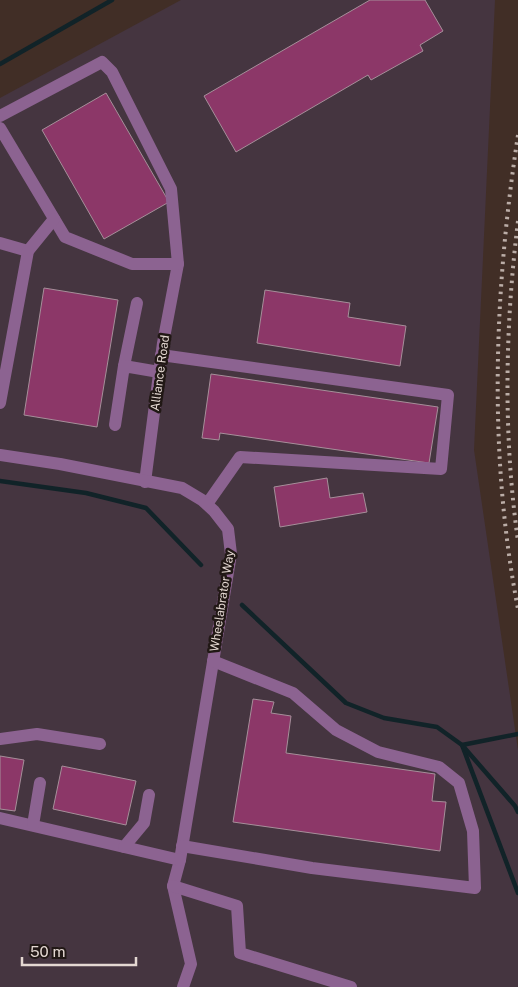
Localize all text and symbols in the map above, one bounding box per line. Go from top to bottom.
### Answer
street label: Alliance Road [148,334,172,412]
street label: Wheelabrator Way [207,549,237,653]
scale bar [22,934,136,966]
text: 50 m [30,943,65,960]

